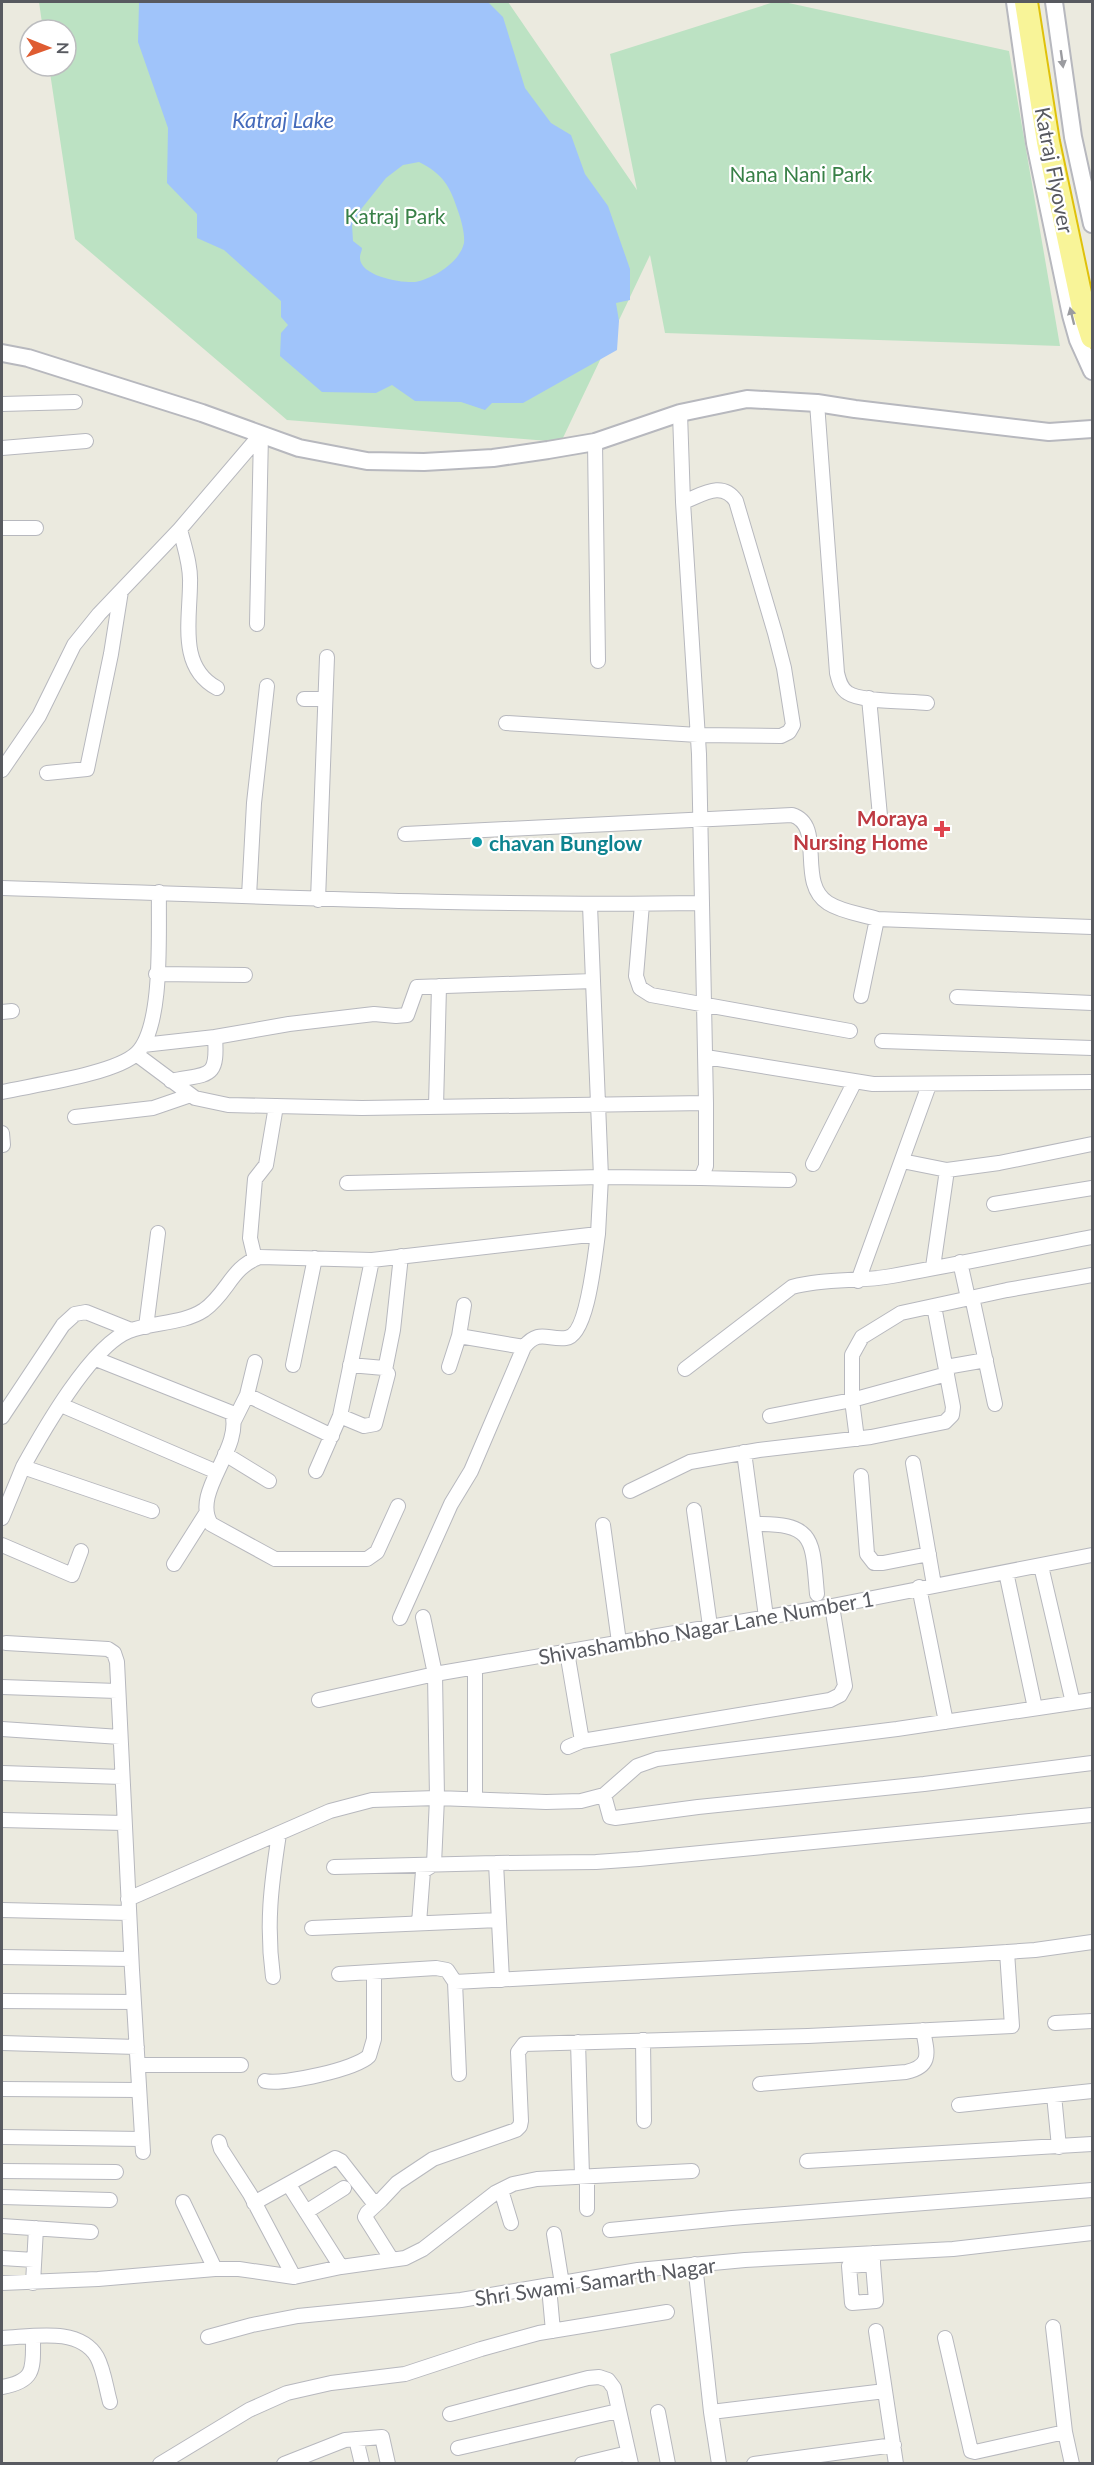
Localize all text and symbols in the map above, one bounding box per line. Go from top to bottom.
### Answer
north arrow [18,18,78,78]
text: N [54,42,73,55]
one-way arrow [1058,50,1067,69]
street label: Katraj Flyover [1031,105,1080,236]
water label: Katraj Lake [232,106,334,133]
park label: Nana Nani Park [730,161,873,186]
park label: Katraj Park [344,203,446,228]
one-way arrow [1066,307,1076,325]
place label: Moraya Nursing Home [793,805,928,854]
marker: Moraya Nursing Home [933,820,951,838]
place label: chavan Bunglow [489,830,642,855]
marker: chavan Bunglow [470,835,484,849]
street label: Shivashambho Nagar Lane Number 1 [536,1585,876,1669]
street label: Shri Swami Samarth Nagar [473,2252,718,2310]

